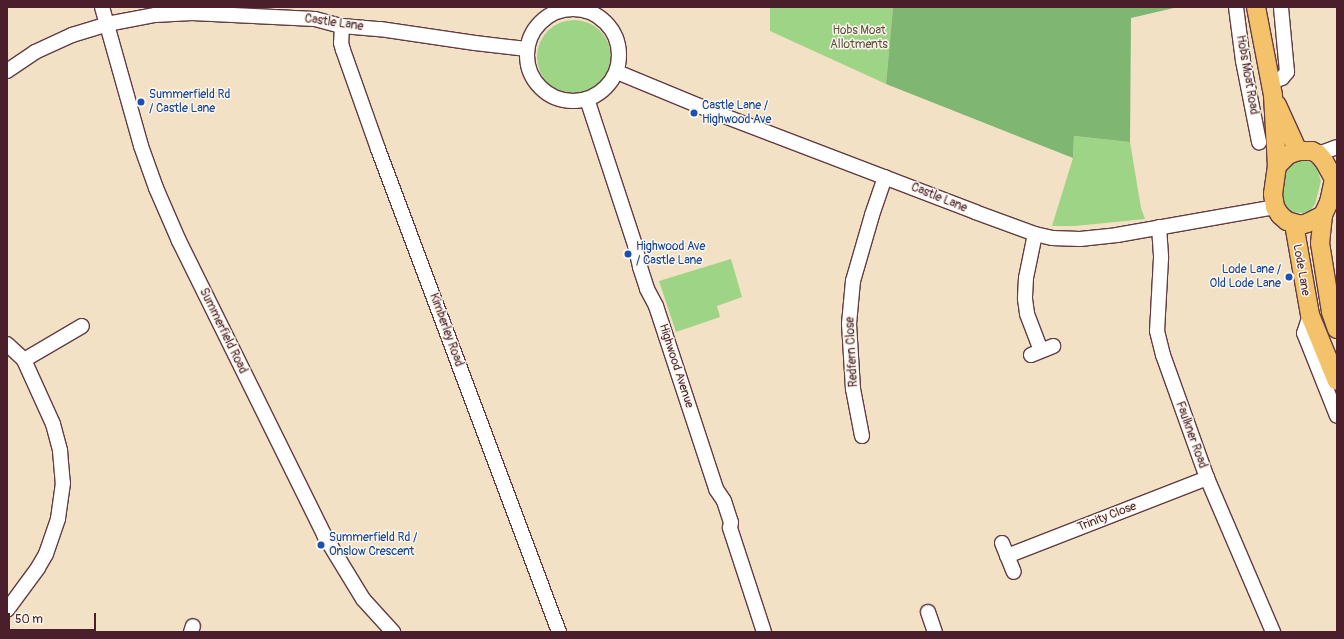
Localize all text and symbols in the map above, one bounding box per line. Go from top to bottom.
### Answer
street label: Castle Lane [304,12,364,34]
park label: Hobs Moat Allotments [830,24,888,52]
street label: Hobs Moat Road [1233,34,1261,116]
place label: Summerfield Rd / Castle Lane [149,88,230,116]
marker: Summerfield Rd / Castle Lane [136,97,146,107]
place label: Castle Lane / Highwood Ave [702,99,771,127]
marker: Castle Lane / Highwood Ave [689,108,699,118]
street label: Castle Lane [909,180,969,216]
place label: Highwood Ave / Castle Lane [636,240,705,268]
street label: Lode Lane [1289,243,1313,297]
marker: Highwood Ave / Castle Lane [623,249,633,259]
place label: Lode Lane / Old Lode Lane [1210,263,1281,291]
marker: Lode Lane / Old Lode Lane [1284,272,1294,282]
street label: Summerfield Road [196,286,250,376]
street label: Kimberley Road [426,291,466,369]
street label: Redfern Close [843,316,861,388]
street label: Highwood Avenue [656,322,696,410]
street label: Faulkner Road [1172,400,1210,470]
street label: Trinity Close [1075,499,1139,535]
place label: Summerfield Rd / Onslow Crescent [329,531,417,559]
marker: Summerfield Rd / Onslow Crescent [316,540,326,550]
scale bar [10,605,98,631]
text: 50 m [15,612,43,627]

